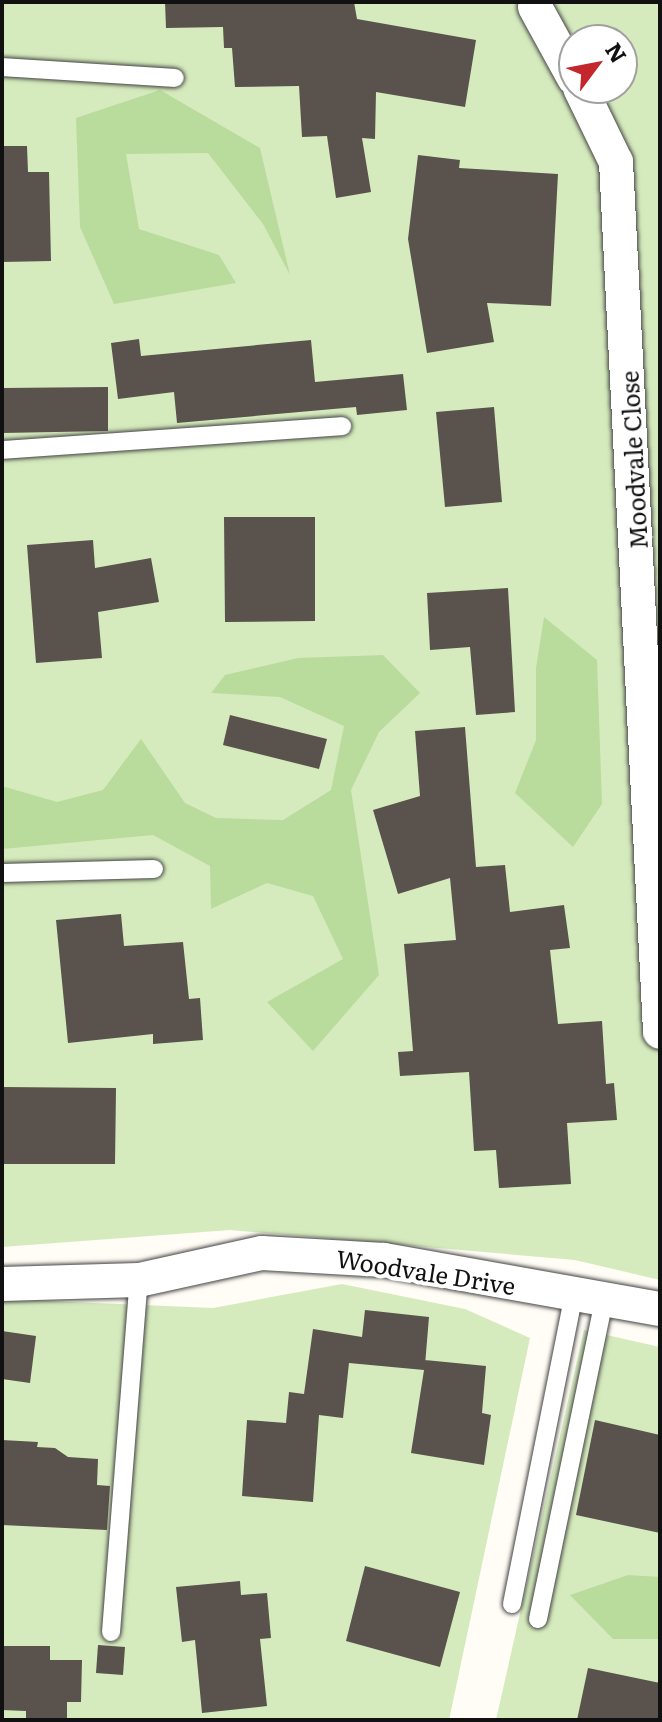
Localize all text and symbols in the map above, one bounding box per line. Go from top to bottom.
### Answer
north arrow [558,24,638,104]
text: N [598,36,636,69]
street label: Moodvale Close [614,370,652,550]
street label: Woodvale Drive [334,1243,518,1299]

